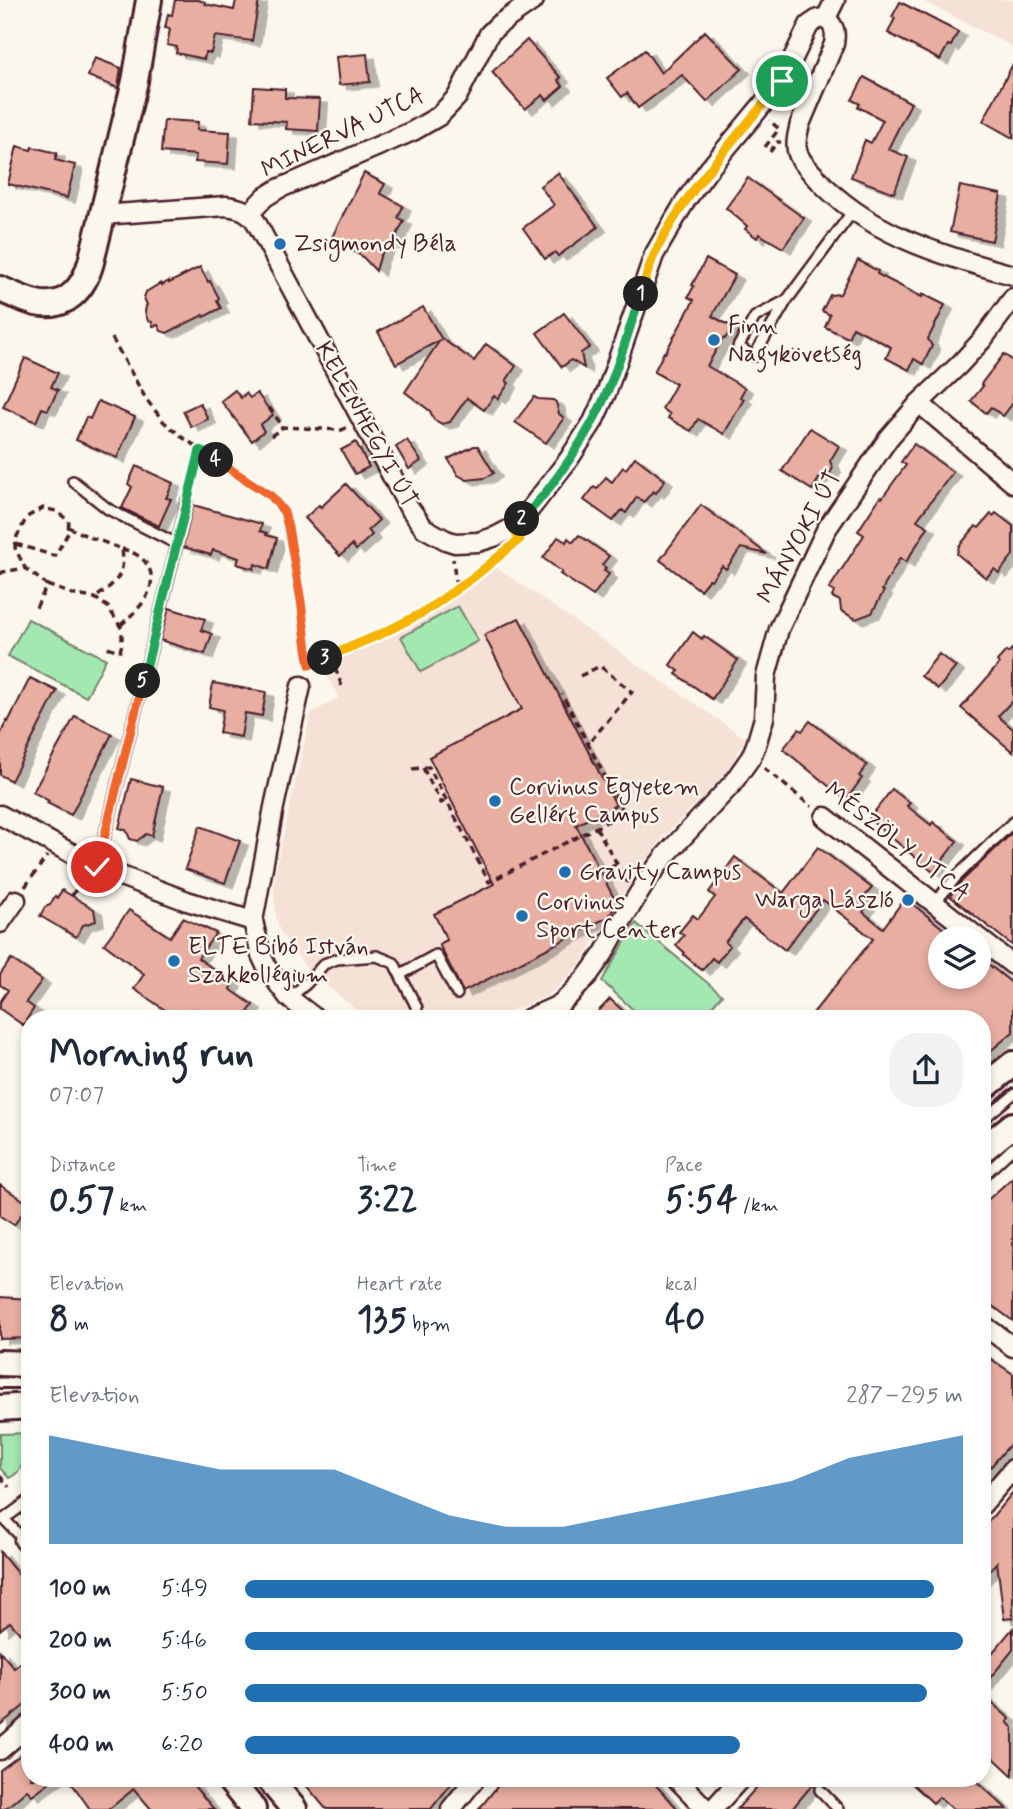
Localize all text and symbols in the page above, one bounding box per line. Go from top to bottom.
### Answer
pin [752,51,812,111]
icon: arrive [763,62,801,100]
street label: MINERVA UTCA [256,80,430,186]
place label: Zsigmondy Béla [294,229,457,262]
marker: Zsigmondy Béla [272,236,288,252]
pin: 1 [624,276,658,312]
text: 1 [636,281,645,306]
place label: Finn Nagykövetség [728,311,862,373]
marker: Finn Nagykövetség [706,332,722,348]
street label: KELENHEGYI ÚT [308,336,424,514]
pin: 4 [198,442,234,477]
text: 4 [210,447,221,472]
street label: MÁNYOKI ÚT [750,464,849,609]
pin: 2 [504,502,540,536]
text: 2 [517,506,526,531]
pin: 3 [308,640,342,676]
text: 3 [320,645,329,670]
pin: 5 [125,664,160,698]
text: 5 [137,668,148,693]
place label: Corvinus Egyetem Gellért Campus [509,772,699,831]
street label: MÉSZÖLY UTCA [818,774,977,909]
marker: Corvinus Egyetem Gellért Campus [487,793,503,809]
pin [67,837,127,897]
icon: check [78,848,116,886]
place label: Gravity Campus [579,857,741,888]
marker: Gravity Campus [557,864,573,880]
place label: Warga László [755,885,894,918]
place label: Corvinus Sport Center [536,887,681,946]
marker: Warga László [900,892,916,908]
marker: Corvinus Sport Center [514,908,530,924]
map controls [928,926,991,989]
button: layers [928,926,991,989]
place label: ELTE Bibó István Szakkollégium [188,932,369,991]
marker: ELTE Bibó István Szakkollégium [166,953,182,969]
text: Morning run [49,1030,254,1079]
button: share [889,1033,963,1107]
text: 07:07 [49,1081,104,1111]
text: Distance [49,1153,116,1178]
text: Time [357,1153,397,1178]
text: Pace [665,1153,703,1178]
text: 0.57 [49,1178,114,1224]
text: 3:22 [357,1178,418,1224]
text: 5:54 [665,1178,738,1224]
text: km [114,1193,147,1218]
text: /km [738,1193,779,1218]
text: Elevation [49,1272,124,1297]
text: Heart rate [357,1272,442,1297]
text: kcal [665,1272,697,1297]
text: 8 [49,1297,69,1343]
text: 135 [357,1297,407,1343]
text: 40 [665,1297,705,1343]
text: m [69,1312,89,1337]
text: bpm [407,1312,450,1337]
text: Elevation [49,1381,140,1411]
text: 287–295 m [846,1381,963,1411]
text: 100 m [49,1574,111,1604]
text: 5:49 [161,1574,208,1604]
text: 200 m [49,1626,112,1656]
text: 5:46 [161,1626,207,1656]
text: 300 m [49,1678,111,1708]
text: 5:50 [161,1678,208,1708]
text: 400 m [49,1730,114,1760]
text: 6:20 [161,1730,203,1760]

